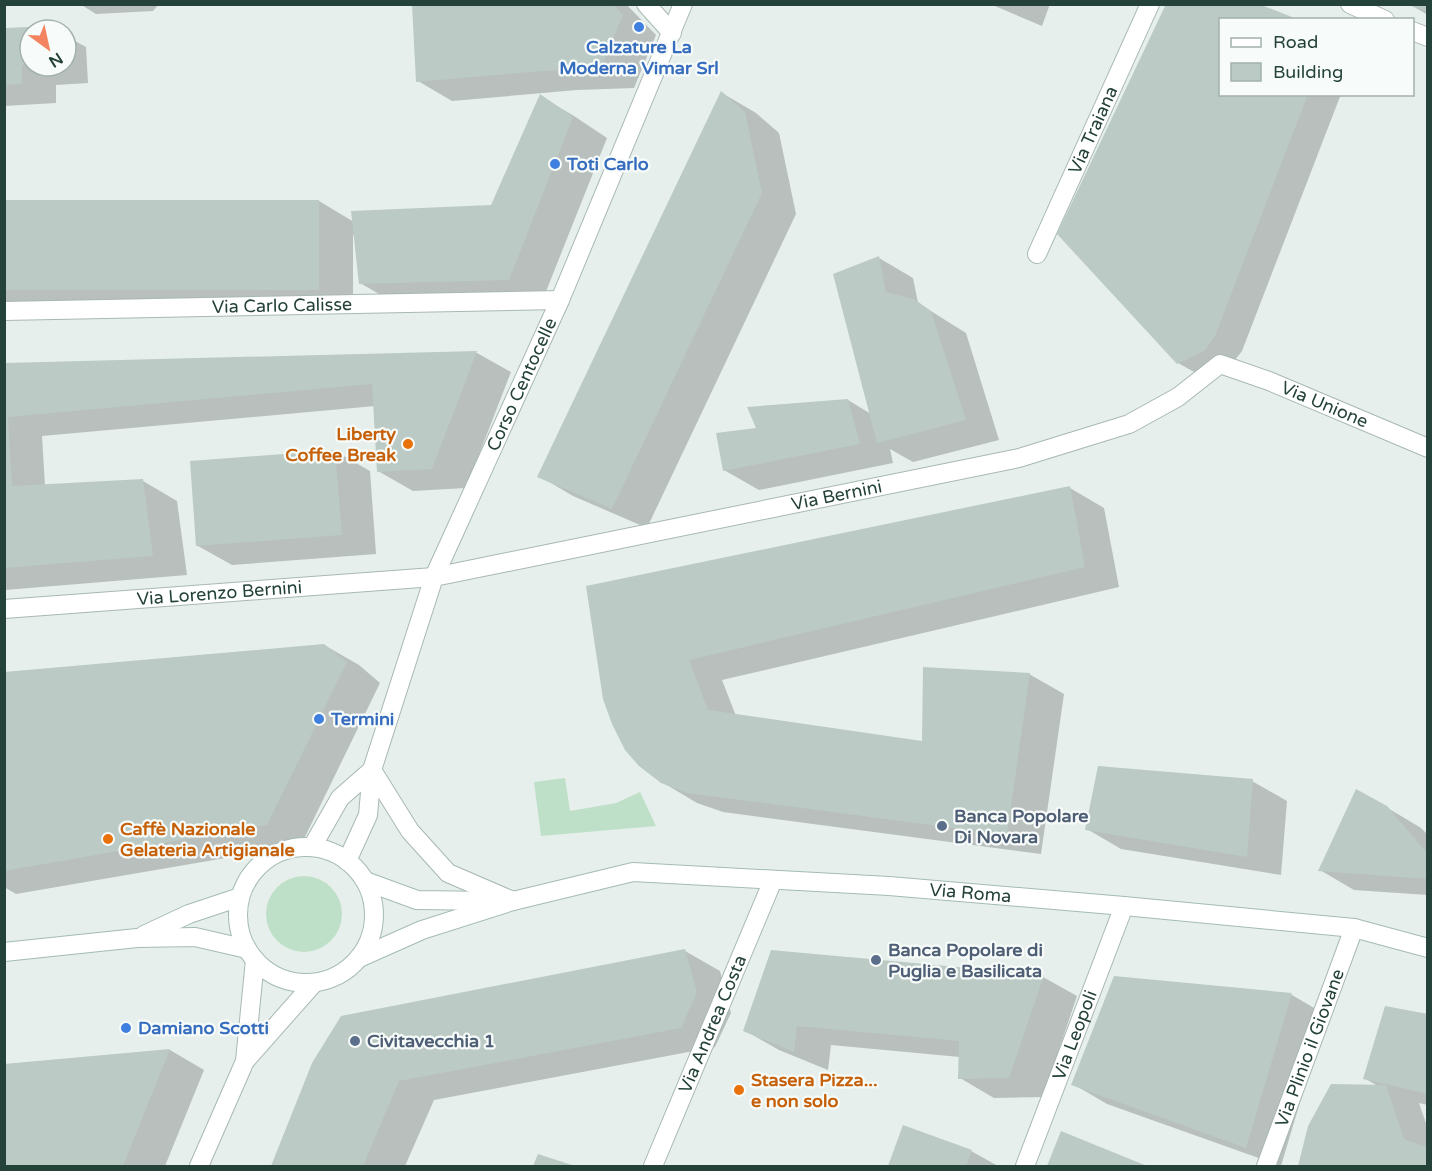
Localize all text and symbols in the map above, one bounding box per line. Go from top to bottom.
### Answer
north arrow [18,18,78,78]
legend [1219,18,1414,96]
marker: Calzature La Moderna Vimar Srl [632,20,646,34]
text: Road [1273,31,1318,53]
place label: Calzature La Moderna Vimar Srl [559,36,719,79]
text: N [45,48,66,72]
text: Building [1273,61,1343,83]
street label: Via Traiana [1064,83,1122,178]
place label: Toti Carlo [566,153,649,175]
marker: Toti Carlo [548,157,562,171]
street label: Via Carlo Calisse [212,293,352,318]
street label: Corso Centocelle [482,314,561,455]
street label: Via Unione [1278,376,1372,433]
place label: Liberty Coffee Break [285,423,396,466]
marker: Liberty Coffee Break [401,437,415,451]
street label: Via Bernini [789,475,884,515]
street label: Via Lorenzo Bernini [136,576,303,610]
place label: Termini [330,708,394,730]
marker: Termini [312,712,326,726]
place label: Banca Popolare Di Novara [954,805,1088,848]
place label: Caffè Nazionale Gelateria Artigianale [120,818,295,861]
marker: Banca Popolare Di Novara [935,819,949,833]
marker: Caffè Nazionale Gelateria Artigianale [101,832,115,846]
street label: Via Roma [929,878,1012,907]
place label: Banca Popolare di Puglia e Basilicata [888,939,1043,982]
street label: Via Andrea Costa [674,952,751,1096]
marker: Banca Popolare di Puglia e Basilicata [869,953,883,967]
street label: Via Plinio il Giovane [1270,966,1349,1130]
street label: Via Leopoli [1048,987,1102,1083]
place label: Damiano Scotti [138,1017,269,1039]
marker: Damiano Scotti [119,1021,133,1035]
place label: Civitavecchia 1 [367,1030,495,1052]
marker: Civitavecchia 1 [348,1034,362,1048]
place label: Stasera Pizza... e non solo [751,1069,878,1112]
marker: Stasera Pizza... e non solo [732,1083,746,1097]

